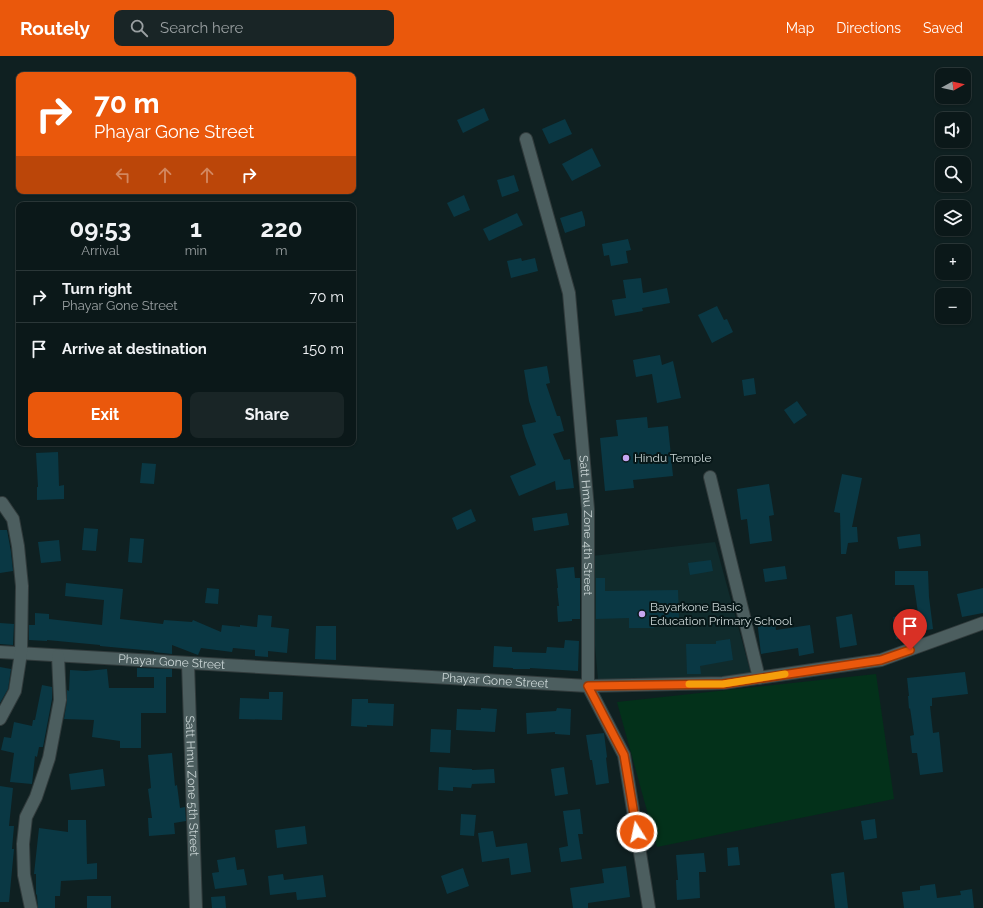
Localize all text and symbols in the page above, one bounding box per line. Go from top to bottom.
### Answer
search box [114,10,394,46]
text: Routely [20,17,90,39]
icon: search [128,17,150,39]
text: Search here [160,19,243,37]
text: Map [786,20,814,36]
text: Directions [836,20,901,36]
text: Saved [923,20,963,36]
north arrow [935,68,971,104]
map controls [935,68,971,324]
text: 70 m [94,87,160,120]
icon: right [28,88,80,140]
button: sound [935,112,971,148]
text: Phayar Gone Street [94,121,254,142]
button: search [935,156,971,192]
icon: left [112,164,134,186]
icon: ahead [154,164,176,186]
icon: ahead [196,164,218,186]
icon: right [238,164,260,186]
button: layers [935,200,971,236]
text: 09:53 [70,214,131,243]
text: 1 [190,214,202,243]
text: 220 [261,214,302,243]
text: Arrival [81,243,119,258]
text: min [185,243,207,258]
text: m [276,243,287,258]
button: + [935,244,971,280]
text: Turn right [62,280,132,298]
icon: right [28,286,50,308]
text: 70 m [309,288,344,306]
button: − [935,288,971,324]
text: Phayar Gone Street [62,298,178,313]
icon: arrive [28,338,50,360]
text: Arrive at destination [62,340,207,358]
text: 150 m [303,340,344,358]
button: Exit [28,392,182,438]
button: Share [190,392,344,438]
place label: Hindu Temple [634,451,712,465]
marker: Hindu Temple [621,453,631,463]
street label: Satt Hmu Zone 4th Street [576,455,595,596]
place label: Bayarkone Basic Education Primary School [650,600,793,628]
marker: Bayarkone Basic Education Primary School [637,609,647,619]
pin [893,609,927,650]
icon: arrive [899,615,921,637]
street label: Phayar Gone Street [118,652,225,672]
street label: Phayar Gone Street [441,671,549,691]
street label: Satt Hmu Zone 5th Street [183,715,201,856]
position arrow [616,811,658,853]

